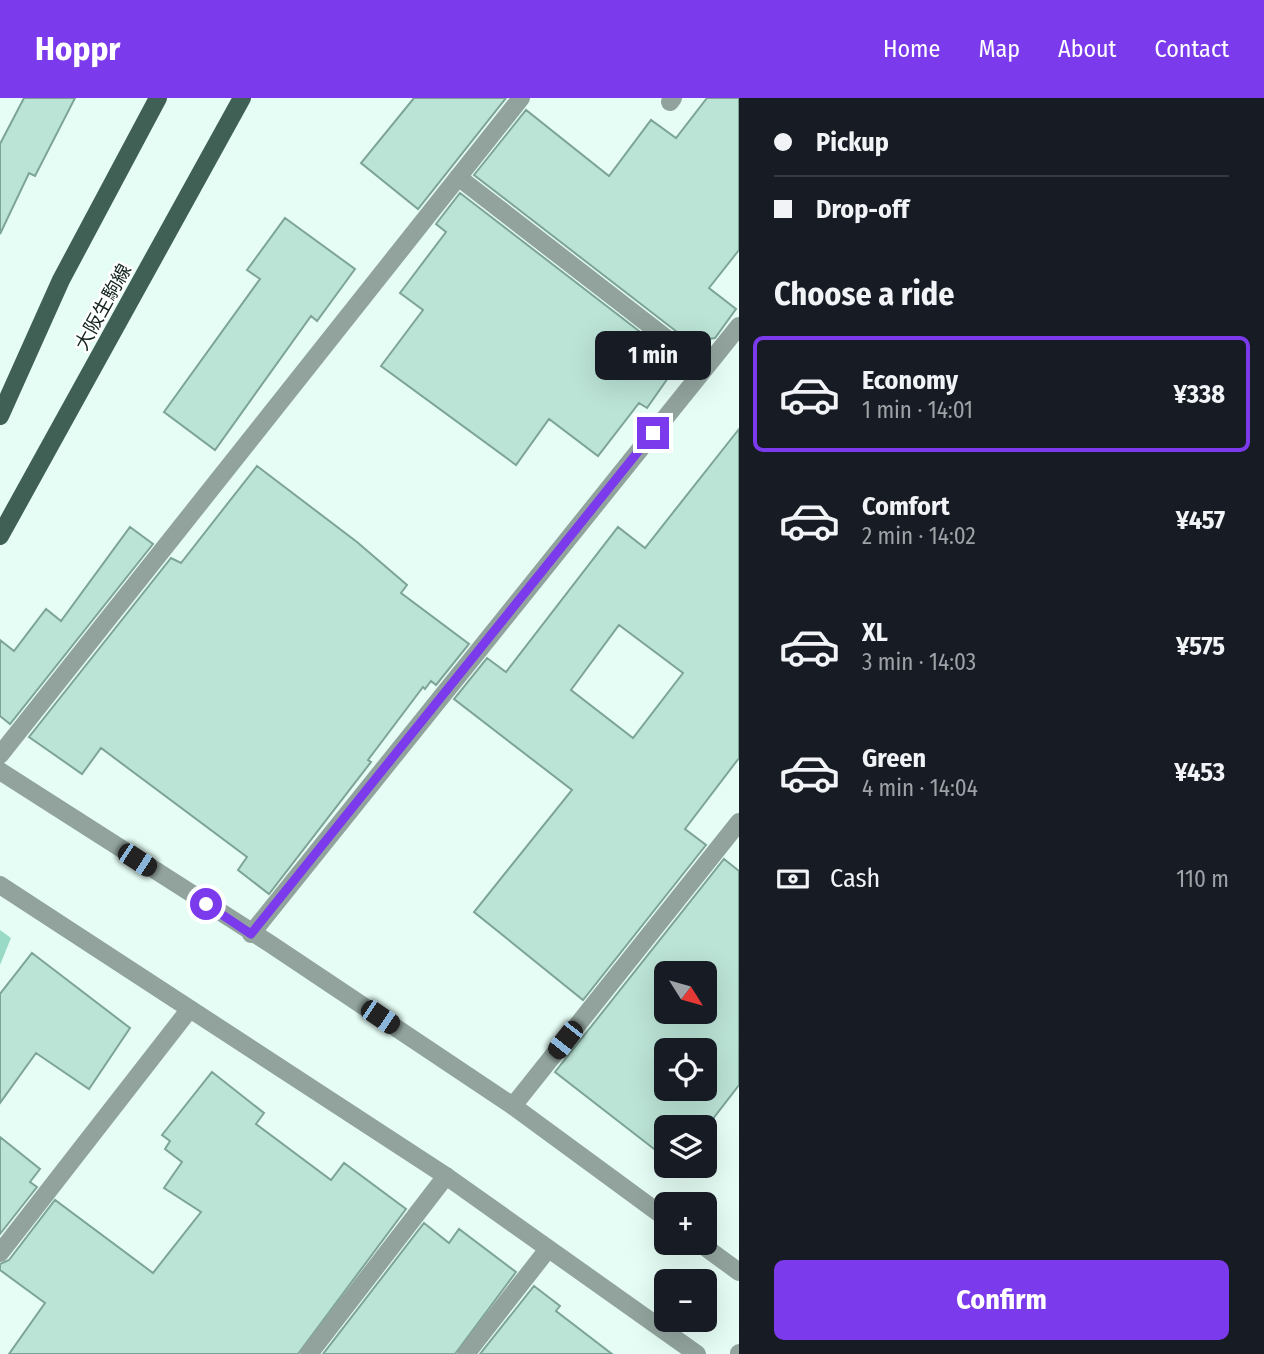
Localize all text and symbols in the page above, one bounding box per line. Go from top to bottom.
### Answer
text: Hoppr [35,29,120,69]
text: Home [883,35,940,63]
text: Map [978,35,1020,63]
text: About [1058,35,1116,63]
text: Contact [1154,35,1229,63]
text: Pickup [816,127,889,158]
text: Drop-off [816,194,909,225]
street label: 大阪生駒線 [70,260,136,354]
text: Choose a ride [774,275,955,313]
callout: 1 min [595,331,711,380]
text: 1 min [628,341,678,369]
icon: car [778,363,841,426]
text: Economy [862,365,958,396]
text: ¥338 [1173,379,1225,410]
text: 1 min · 14:01 [862,396,973,424]
route end [637,417,669,449]
icon: car [778,489,841,552]
text: Comfort [862,491,950,522]
text: ¥457 [1176,505,1225,536]
text: 2 min · 14:02 [862,522,976,550]
icon: car [778,615,841,678]
text: XL [862,617,888,648]
text: ¥575 [1176,631,1225,662]
text: 3 min · 14:03 [862,648,976,676]
icon: car [778,741,841,804]
text: Green [862,743,926,774]
text: ¥453 [1174,757,1225,788]
text: 4 min · 14:04 [862,774,978,802]
car [114,840,161,880]
icon: cash [774,860,812,898]
text: Cash [830,863,880,894]
text: 110 m [1176,865,1229,893]
route start [190,888,222,920]
north arrow [654,961,718,1024]
map controls [654,961,717,1332]
car [357,997,404,1037]
car [544,1017,587,1063]
button: locate [654,1038,717,1101]
button: layers [654,1115,717,1178]
button: + [654,1192,717,1255]
button: Confirm [774,1260,1229,1340]
button: − [654,1269,717,1332]

